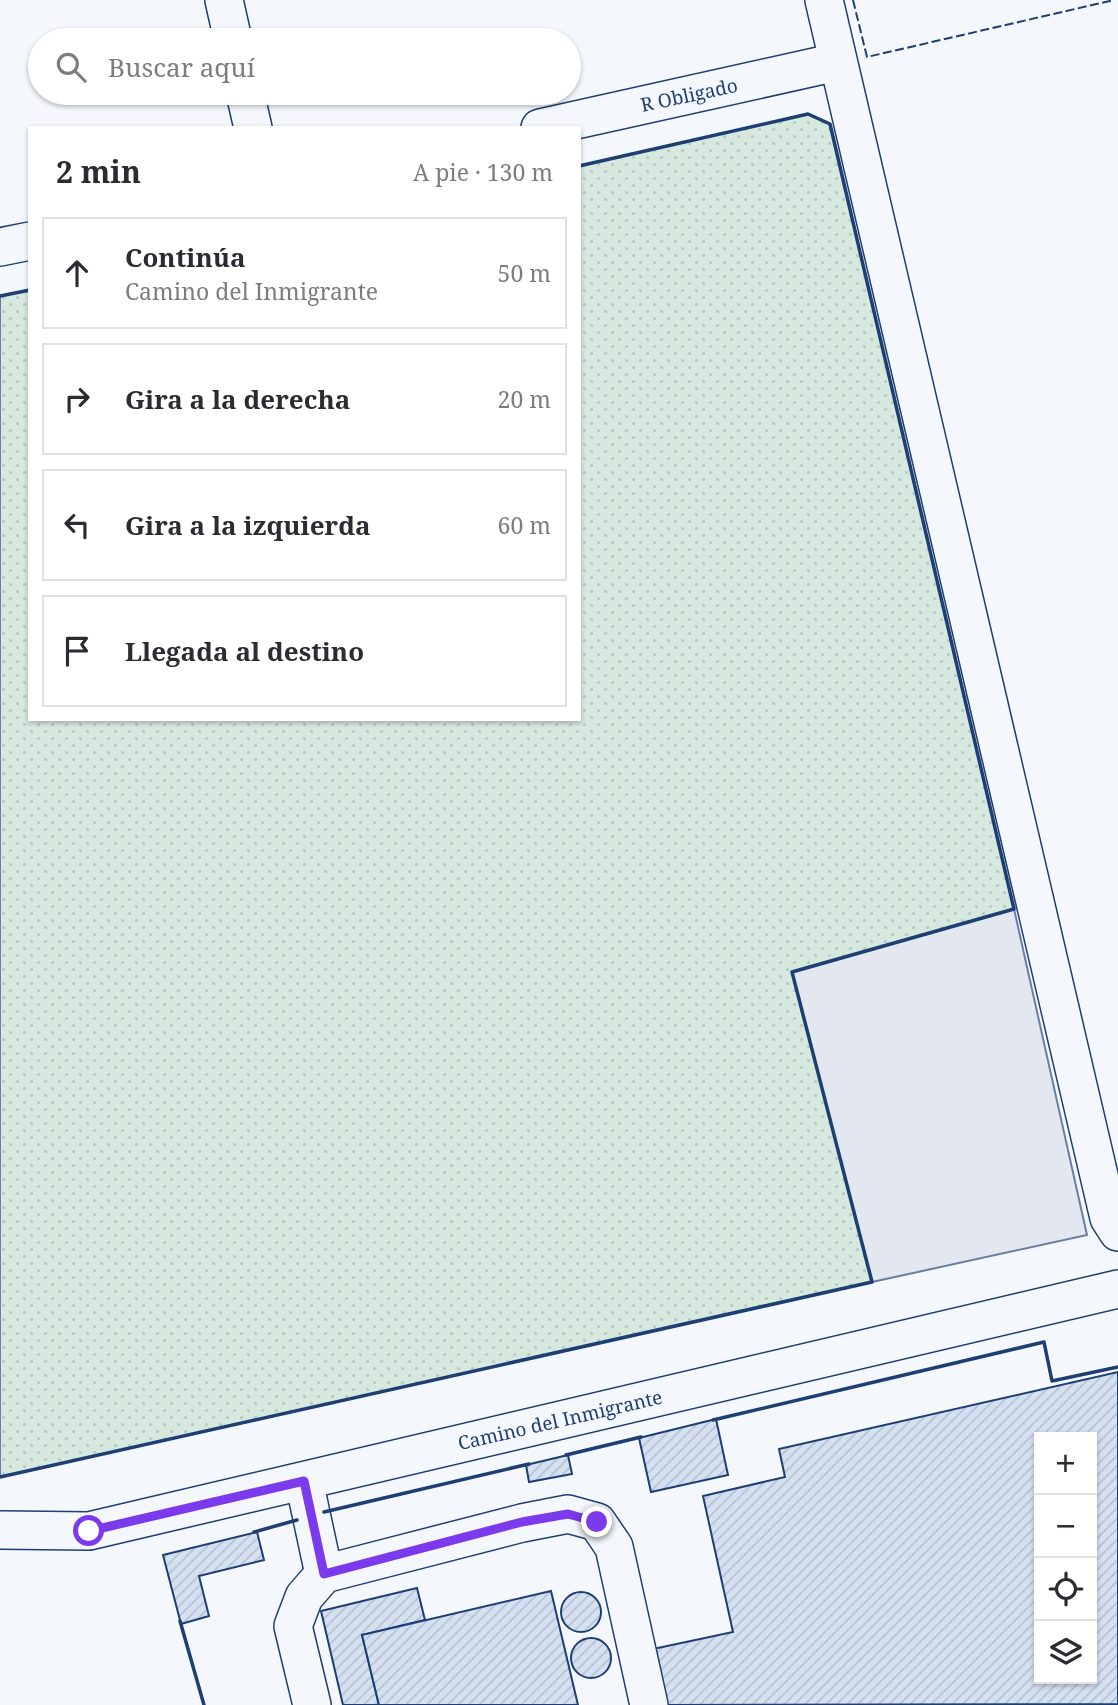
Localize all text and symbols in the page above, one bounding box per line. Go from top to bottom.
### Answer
search box [28,28,581,105]
icon: search [52,48,90,86]
text: Buscar aquí [108,49,255,85]
street label: R Obligado [638,72,740,118]
text: 2 min [56,151,141,192]
text: A pie · 130 m [413,156,553,188]
text: Continúa [125,239,246,275]
icon: ahead [58,254,96,292]
text: 50 m [498,257,551,289]
text: Camino del Inmigrante [125,275,378,307]
icon: right [58,380,96,418]
text: Gira a la derecha [125,381,350,417]
text: 20 m [498,383,551,415]
icon: left [58,506,96,544]
text: Gira a la izquierda [125,507,371,543]
text: 60 m [498,509,551,541]
icon: arrive [58,632,96,670]
text: Llegada al destino [125,633,364,669]
street label: Camino del Inmigrante [455,1384,665,1456]
map controls [1034,1432,1097,1684]
button: + [1034,1432,1097,1495]
button: − [1034,1495,1097,1558]
route end [581,1506,612,1537]
route start [73,1515,104,1546]
button: locate [1034,1558,1097,1621]
button: layers [1034,1621,1097,1684]

